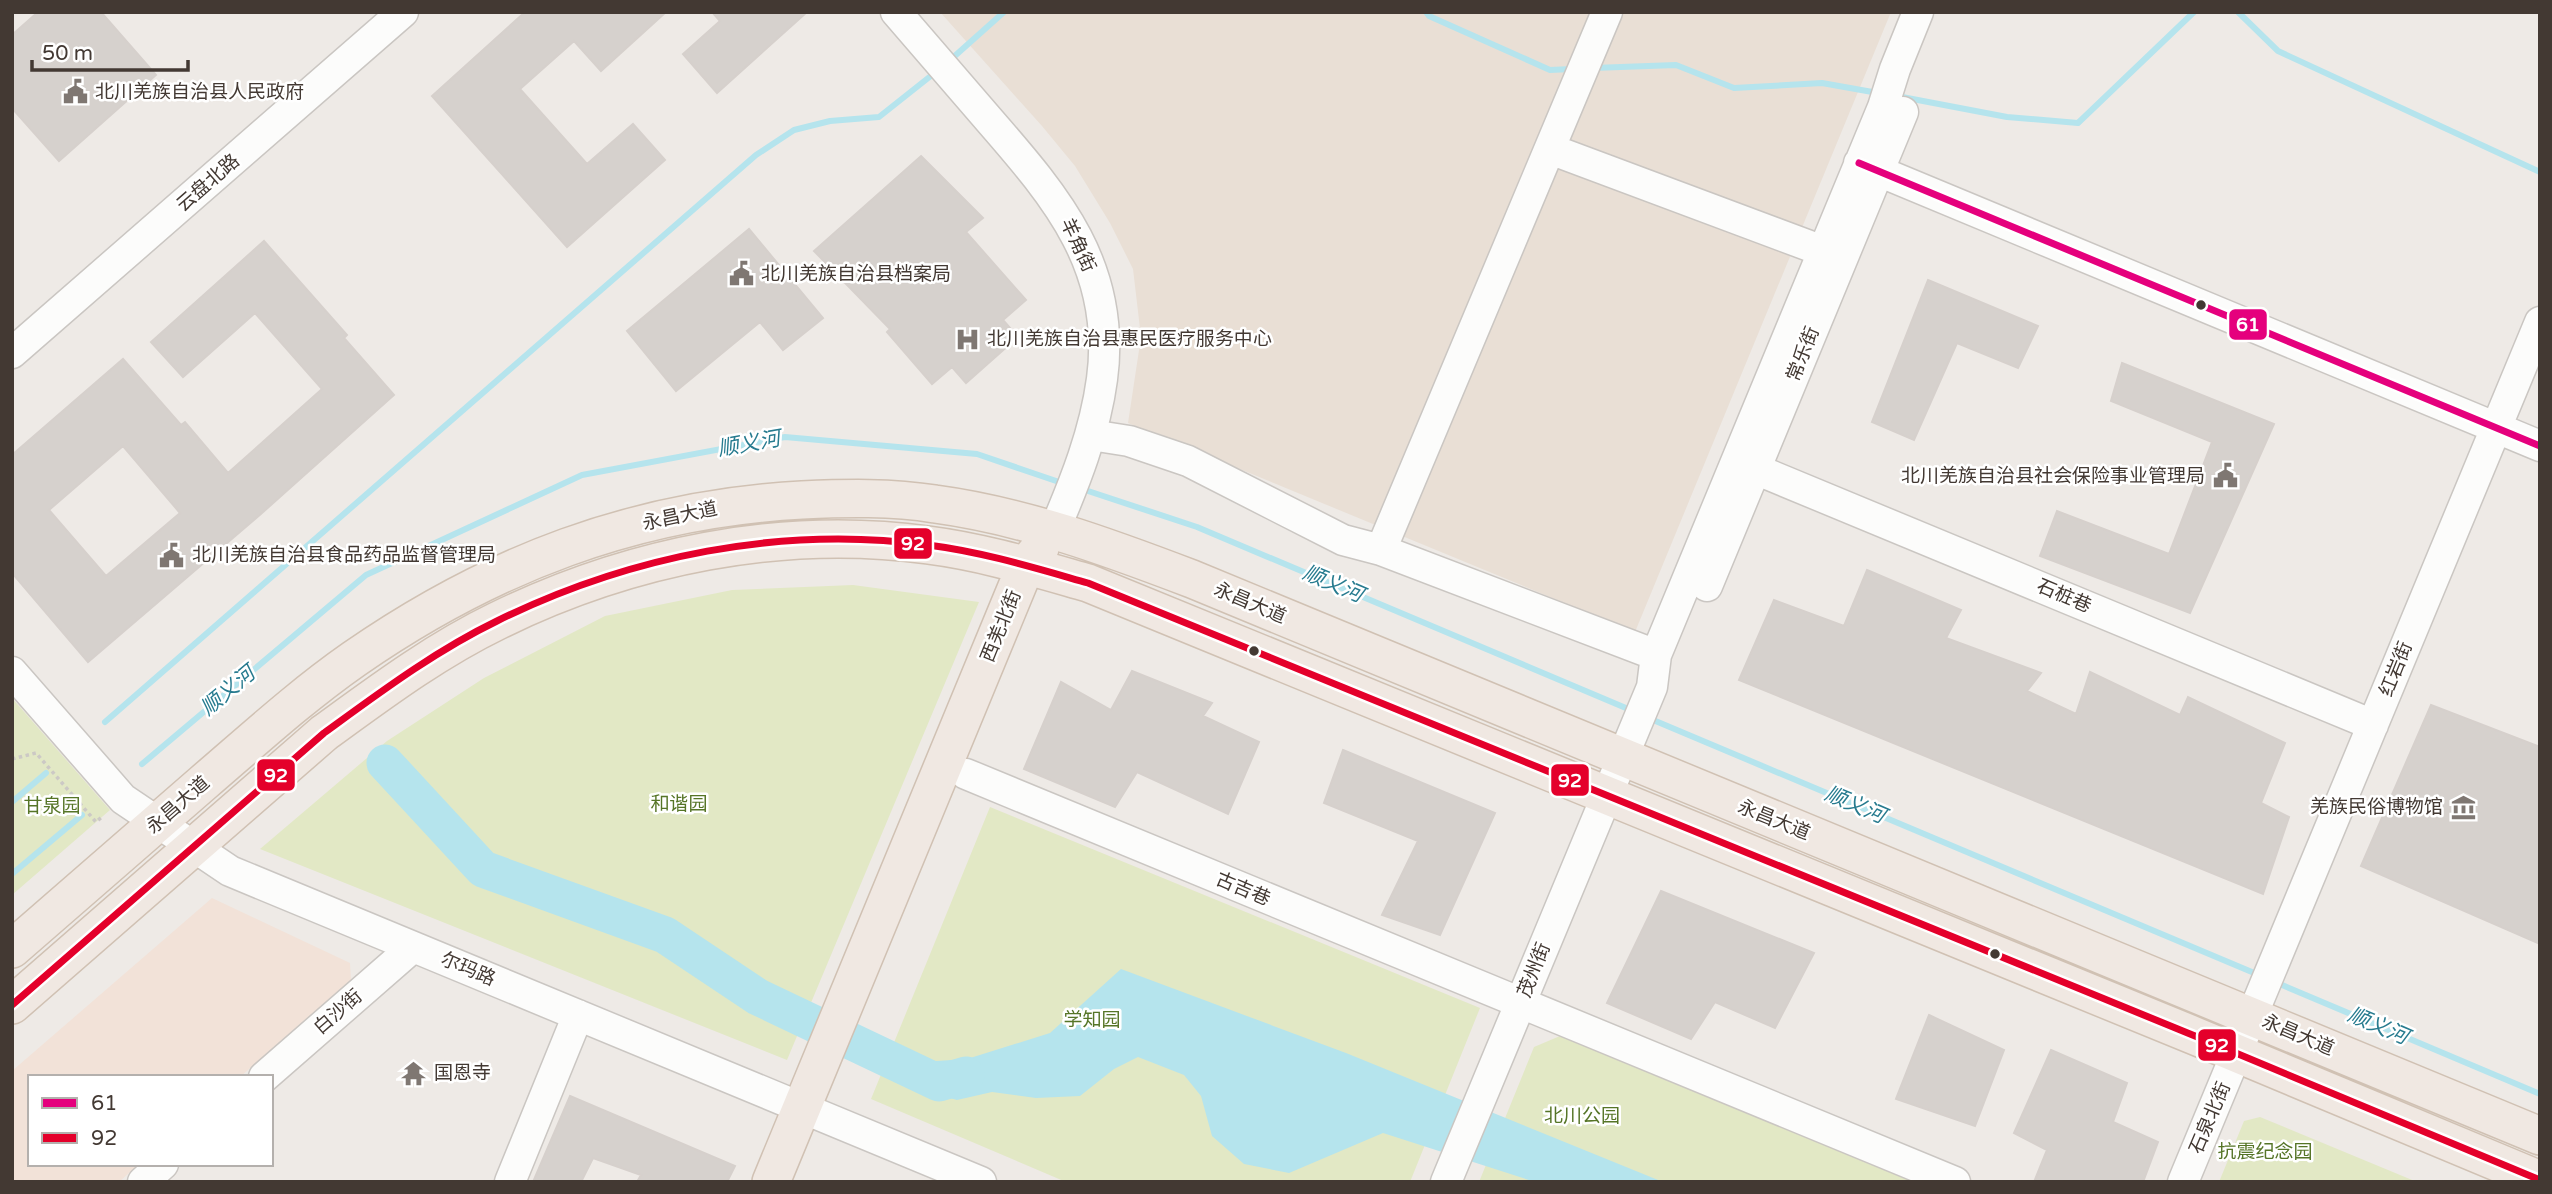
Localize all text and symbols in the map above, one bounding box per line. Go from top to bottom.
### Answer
scale bar [32,28,187,72]
text: 50 m [42,41,93,66]
public building icon: 北川羌族自治县人民政府 [61,78,89,106]
place label: 北川羌族自治县人民政府 [95,81,304,103]
street label: 云盘北路 [172,150,244,216]
street label: 羊角街 [1056,215,1100,275]
public building icon: 北川羌族自治县档案局 [727,260,755,288]
place label: 北川羌族自治县档案局 [761,263,951,285]
unlabelled marker [2194,298,2208,312]
line badge: 61 [2228,308,2268,341]
text: 61 [2236,314,2260,336]
street label: 常乐街 [1782,323,1824,385]
hospital icon: 北川羌族自治县惠民医疗服务中心 [953,325,981,353]
place label: 北川羌族自治县惠民医疗服务中心 [987,328,1272,350]
water label: 顺义河 [716,426,786,462]
public building icon: 北川羌族自治县社会保险事业管理局 [2211,462,2239,490]
place label: 北川羌族自治县社会保险事业管理局 [1901,465,2205,487]
street label: 永昌大道 [641,497,719,535]
line badge: 92 [893,527,933,560]
text: 92 [901,533,925,555]
public building icon: 北川羌族自治县食品药品监督管理局 [158,541,186,569]
place label: 北川羌族自治县食品药品监督管理局 [192,544,496,566]
water label: 顺义河 [1299,560,1371,609]
street label: 石桩巷 [2033,575,2095,617]
street label: 永昌大道 [1211,578,1289,628]
street label: 西羌北街 [977,587,1025,665]
street label: 红岩街 [2375,638,2417,700]
unlabelled marker [1247,644,1261,658]
water label: 顺义河 [196,659,263,721]
line badge: 92 [256,758,296,792]
line badge: 92 [1550,763,1590,797]
text: 92 [264,765,288,787]
text: 92 [1558,770,1582,792]
street label: 永昌大道 [142,772,214,838]
water label: 顺义河 [1821,781,1893,830]
park label: 和谐园 [650,793,708,815]
museum icon: 羌族民俗博物馆 [2449,793,2477,821]
park label: 甘泉园 [23,795,81,817]
street label: 永昌大道 [1735,796,1813,844]
place label: 羌族民俗博物馆 [2310,796,2443,818]
street label: 古吉巷 [1212,868,1274,910]
street label: 茂州街 [1513,939,1555,1001]
unlabelled marker [1988,947,2002,961]
street label: 尔玛路 [437,948,499,990]
street label: 白沙街 [309,985,367,1039]
water label: 顺义河 [2344,1002,2416,1051]
park label: 学知园 [1063,1009,1121,1031]
street label: 永昌大道 [2259,1010,2337,1060]
line badge: 92 [2197,1028,2237,1062]
text: 92 [2205,1035,2229,1057]
temple icon: 国恩寺 [400,1059,428,1087]
place label: 国恩寺 [434,1062,491,1084]
legend [28,1075,273,1166]
street label: 石泉北街 [2185,1079,2235,1157]
text: 61 [91,1091,117,1116]
park label: 北川公园 [1544,1105,1620,1127]
text: 92 [91,1126,117,1151]
park label: 抗震纪念园 [2217,1141,2313,1163]

